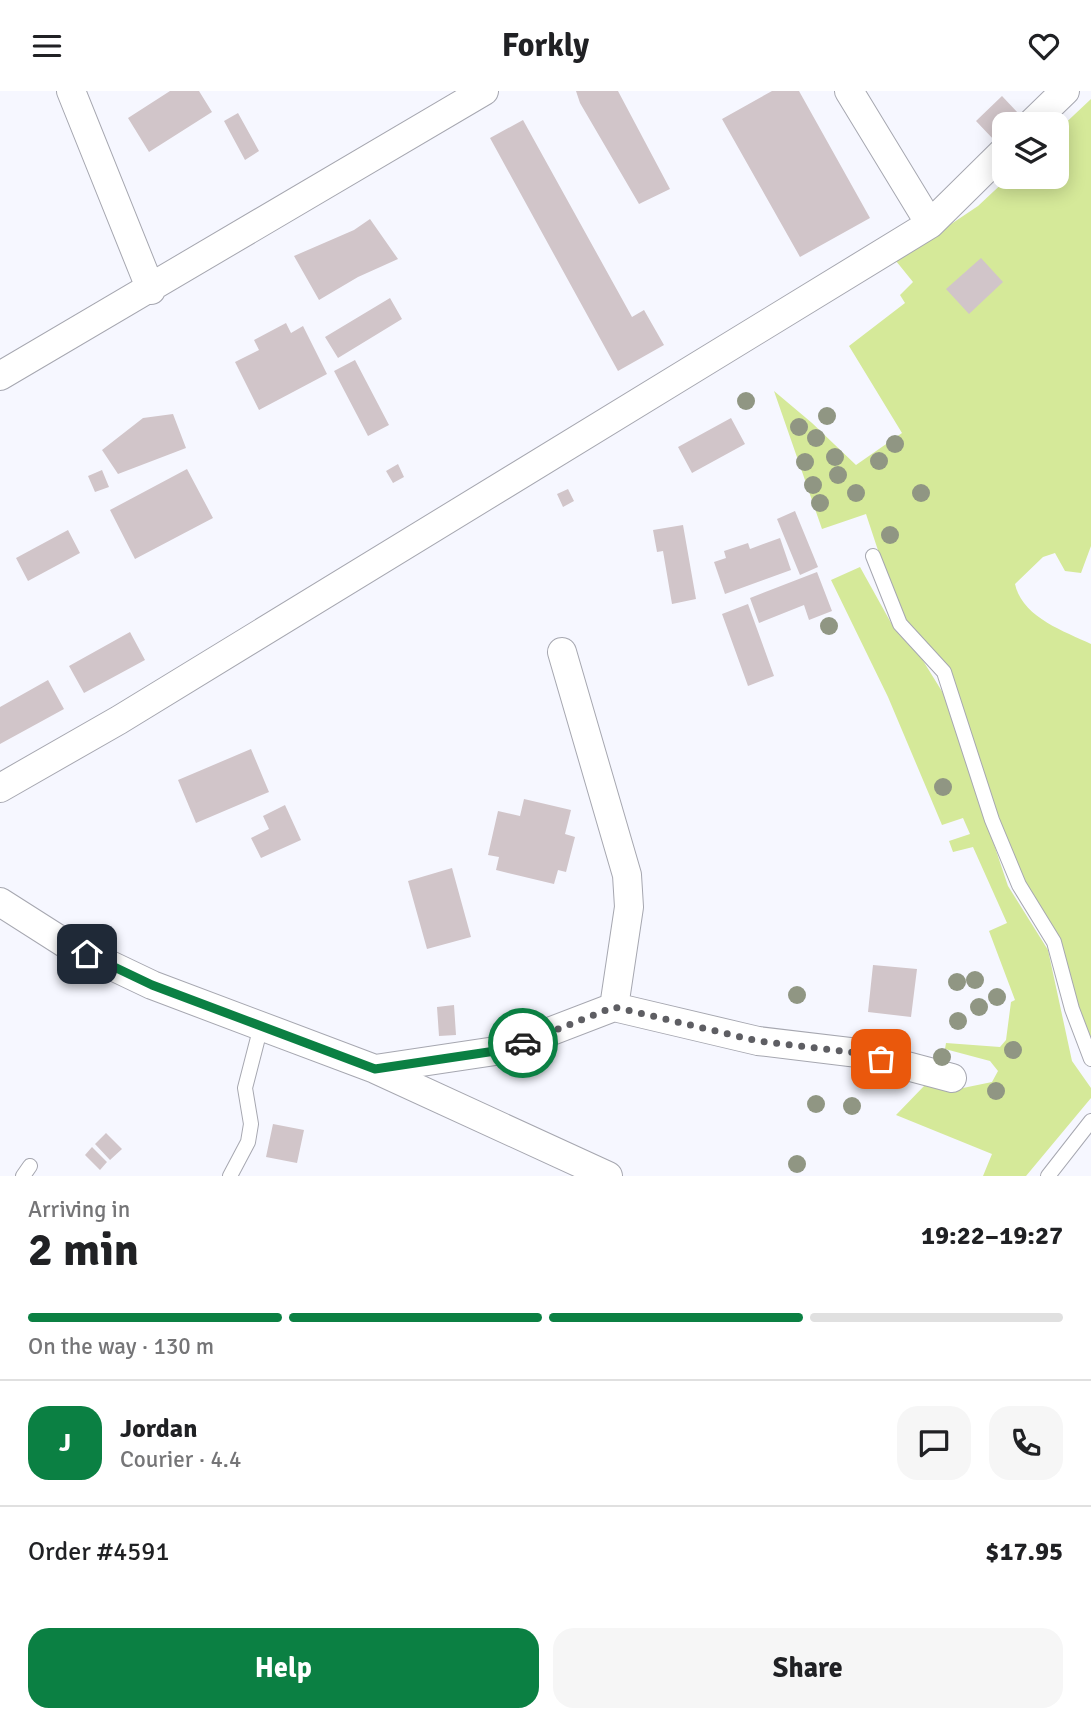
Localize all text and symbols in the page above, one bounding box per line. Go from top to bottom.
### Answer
text: Forkly [502,26,589,65]
icon: menu [28,27,66,65]
icon: heart [1025,27,1063,65]
map controls [992,112,1069,189]
button: layers [992,112,1069,189]
pin [57,924,117,984]
icon: home [68,935,106,973]
courier [488,1008,558,1078]
icon: car [504,1024,542,1062]
pin [851,1029,911,1089]
icon: bag [862,1040,900,1078]
text: Arriving in [28,1195,130,1224]
text: 19:22–19:27 [921,1220,1063,1252]
text: 2 min [28,1222,139,1278]
text: On the way · 130 m [28,1332,214,1361]
button: chat [897,1406,971,1480]
button: phone [989,1406,1063,1480]
text: Jordan [120,1413,197,1445]
text: J [59,1427,71,1459]
text: Courier · 4.4 [120,1445,241,1474]
text: Order #4591 [28,1536,169,1568]
text: $17.95 [985,1536,1063,1568]
button: Help [28,1628,539,1708]
button: Share [553,1628,1063,1708]

